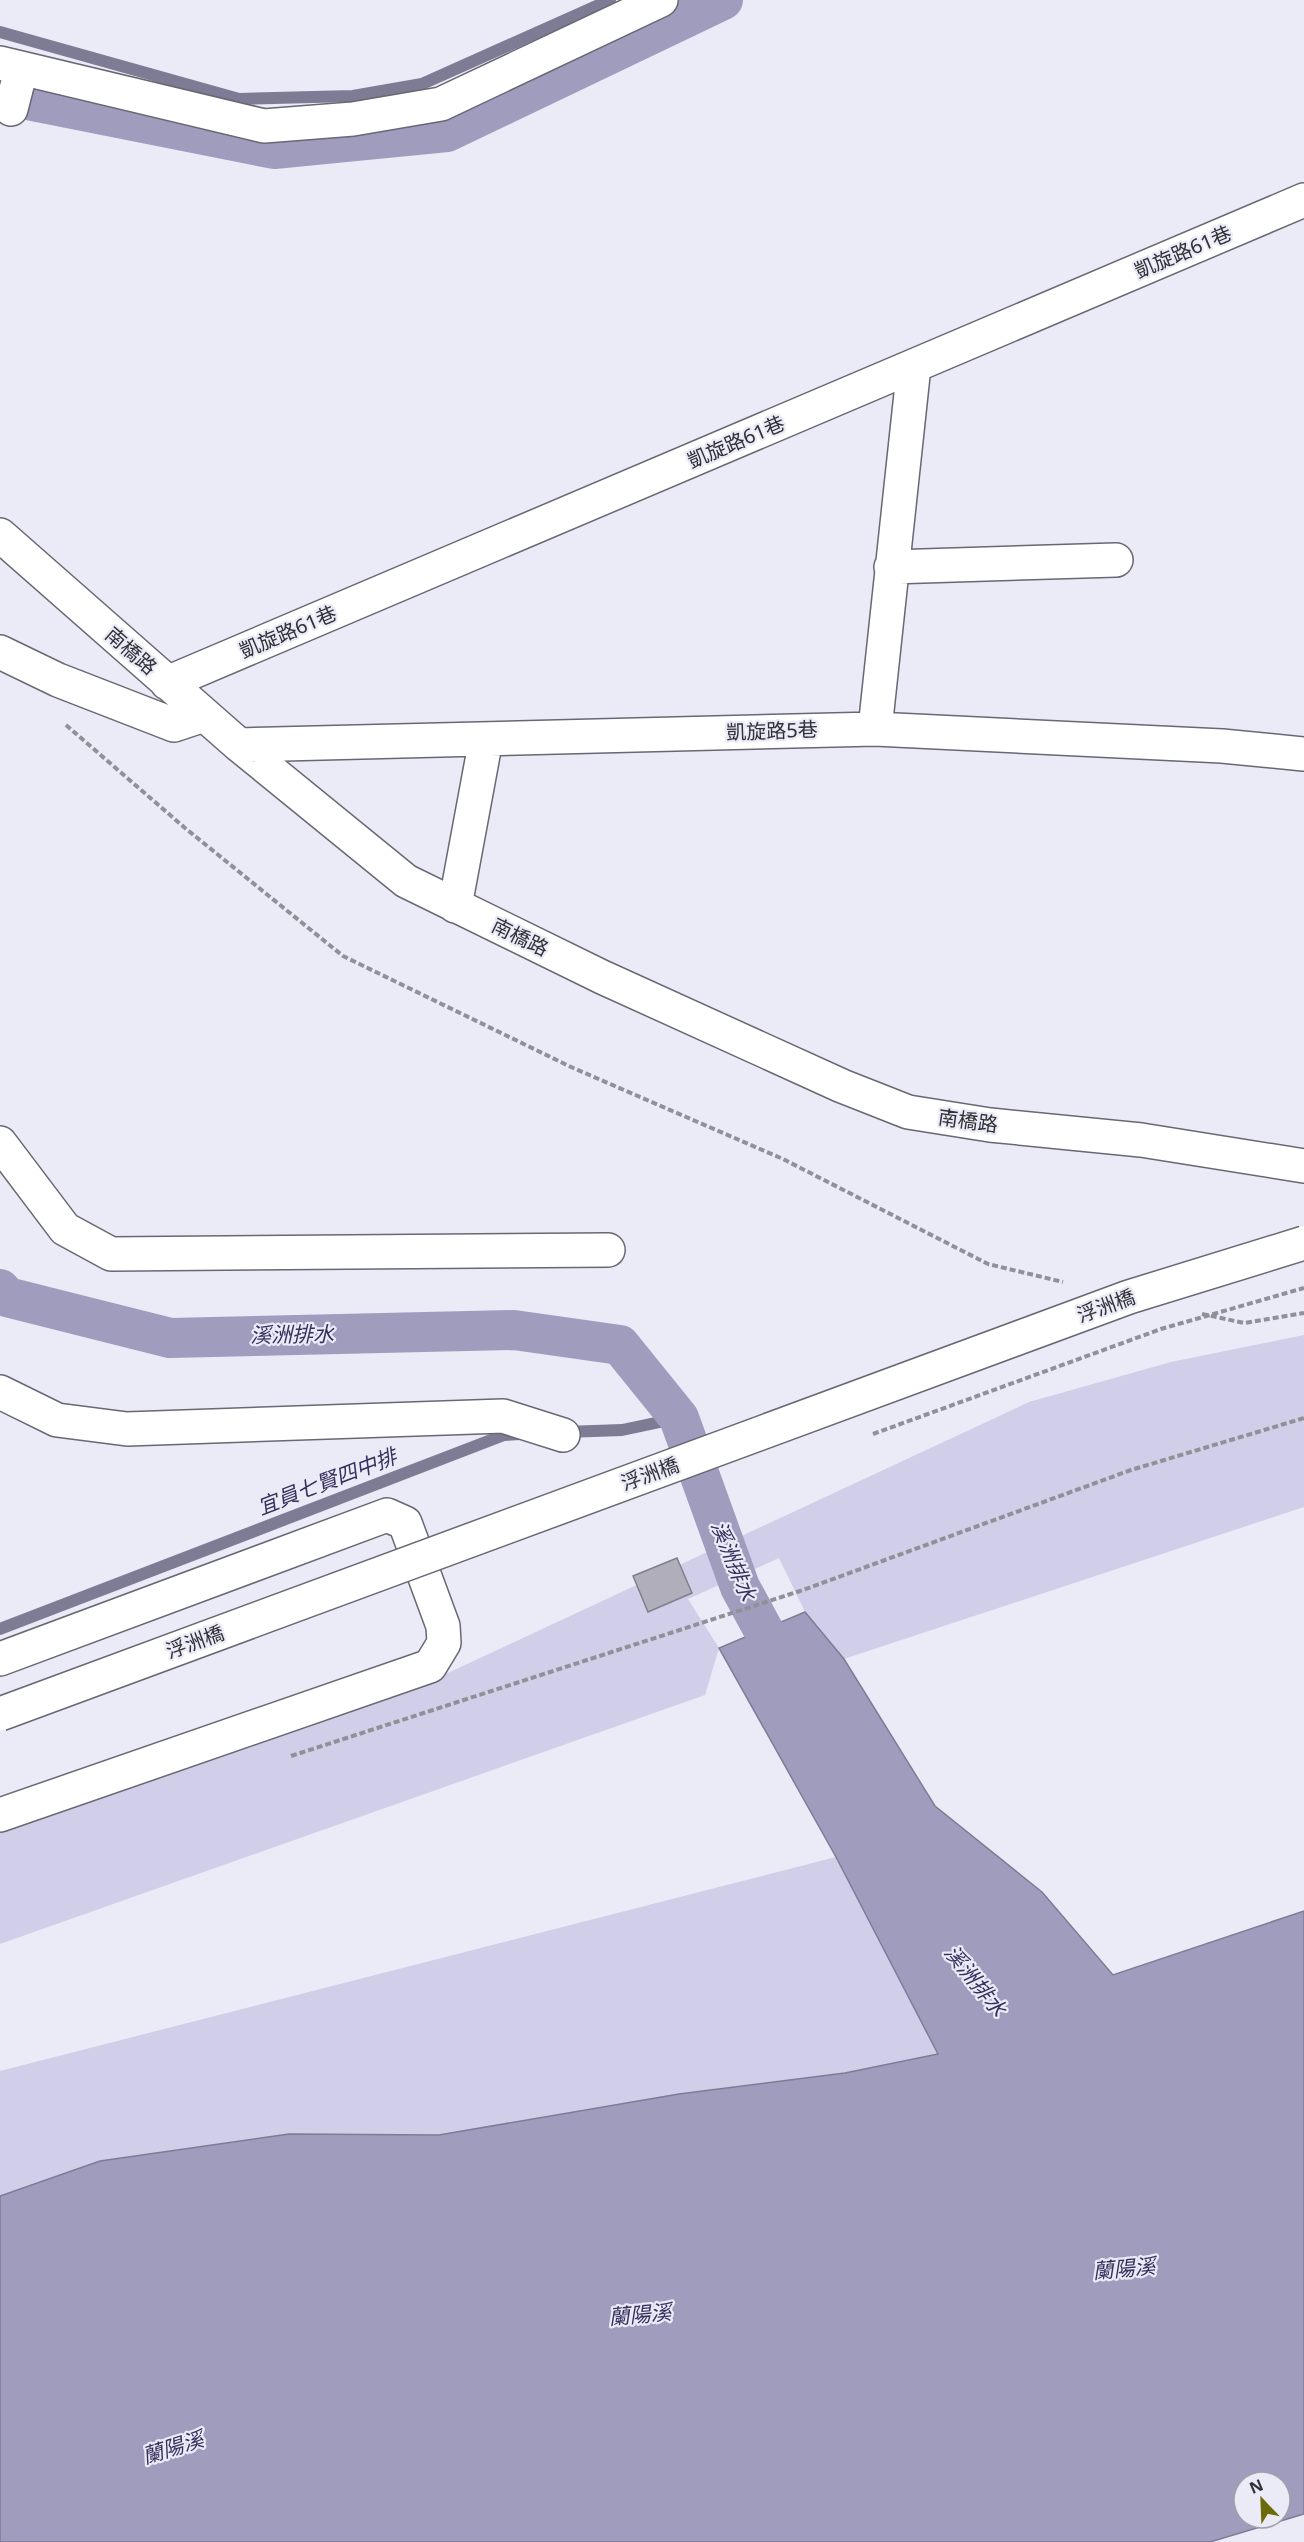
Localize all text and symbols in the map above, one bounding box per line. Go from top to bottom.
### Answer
street label: 凱旋路61巷 [1130,219,1235,284]
street label: 凱旋路61巷 [683,409,788,474]
street label: 凱旋路61巷 [235,599,340,664]
street label: 南橋路 [100,621,163,680]
street label: 凱旋路5巷 [726,715,818,746]
street label: 南橋路 [487,911,553,962]
street label: 南橋路 [936,1103,1000,1138]
street label: 浮洲橋 [1073,1283,1139,1328]
water label: 溪洲排水 [250,1319,335,1349]
water label: 宜員七賢四中排 [253,1441,403,1520]
street label: 浮洲橋 [617,1451,683,1496]
water label: 溪洲排水 [705,1516,763,1606]
street label: 浮洲橋 [162,1619,228,1664]
water label: 溪洲排水 [938,1939,1014,2023]
water label: 蘭陽溪 [1091,2251,1160,2285]
water label: 蘭陽溪 [607,2297,676,2331]
water label: 蘭陽溪 [138,2424,210,2470]
north arrow [1232,2470,1292,2530]
text: N [1246,2474,1266,2499]

